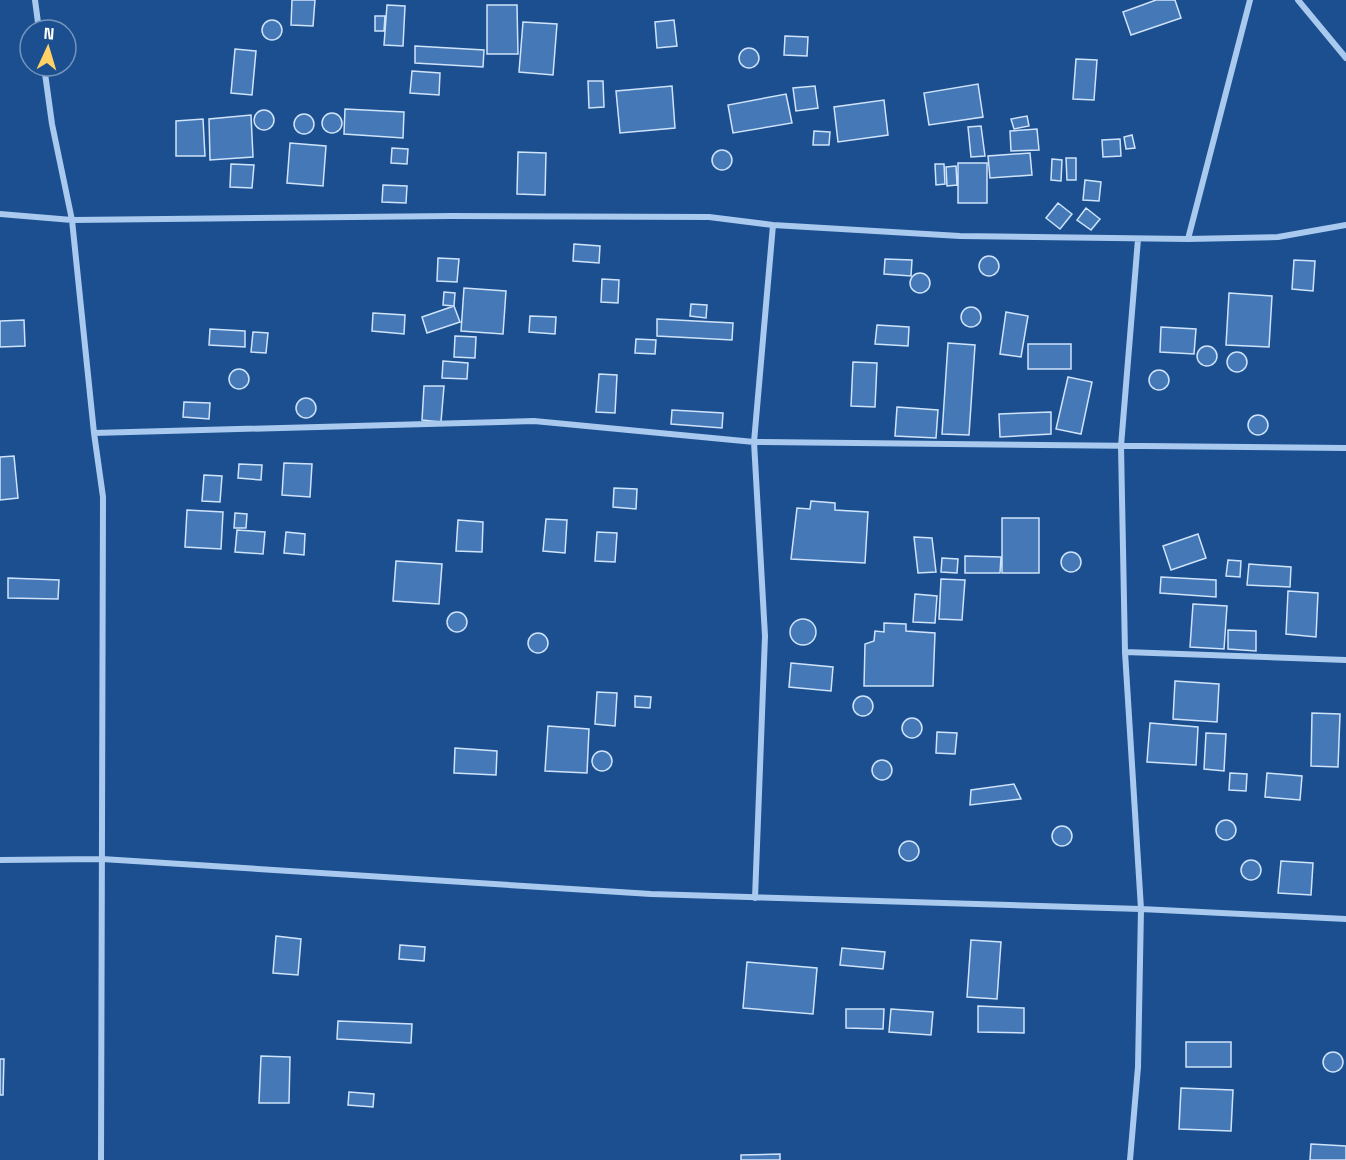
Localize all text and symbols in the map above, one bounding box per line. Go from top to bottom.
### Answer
north arrow [18,18,78,78]
text: N [43,23,55,44]

